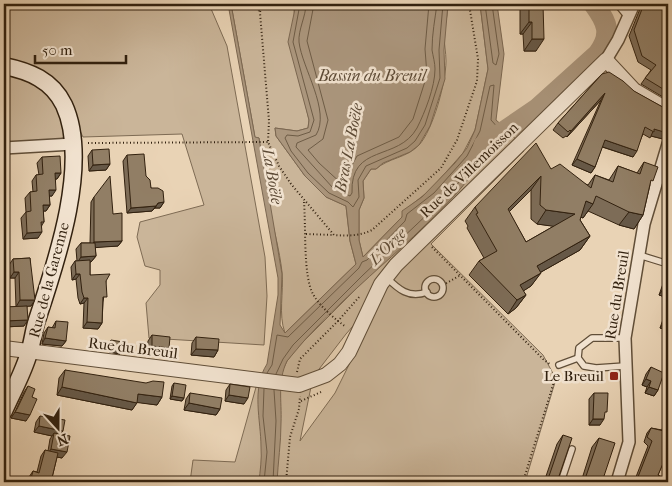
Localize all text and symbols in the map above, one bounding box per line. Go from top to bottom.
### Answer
scale bar [35,32,126,64]
text: 50 m [42,41,73,59]
water label: Bassin du Breuil [317,66,428,85]
water label: Bras La Boële [330,101,367,195]
street label: Rue de Villemoisson [416,118,522,222]
water label: La Boële [258,146,287,206]
street label: Rue de la Garenne [25,220,73,340]
water label: L'Orge [364,224,410,269]
street label: Rue du Breuil [601,249,633,341]
street label: Rue du Breuil [87,334,179,362]
place label: Le Breuil [544,367,604,385]
marker: Le Breuil [608,370,620,382]
north arrow [32,404,82,454]
text: N [54,430,70,450]

